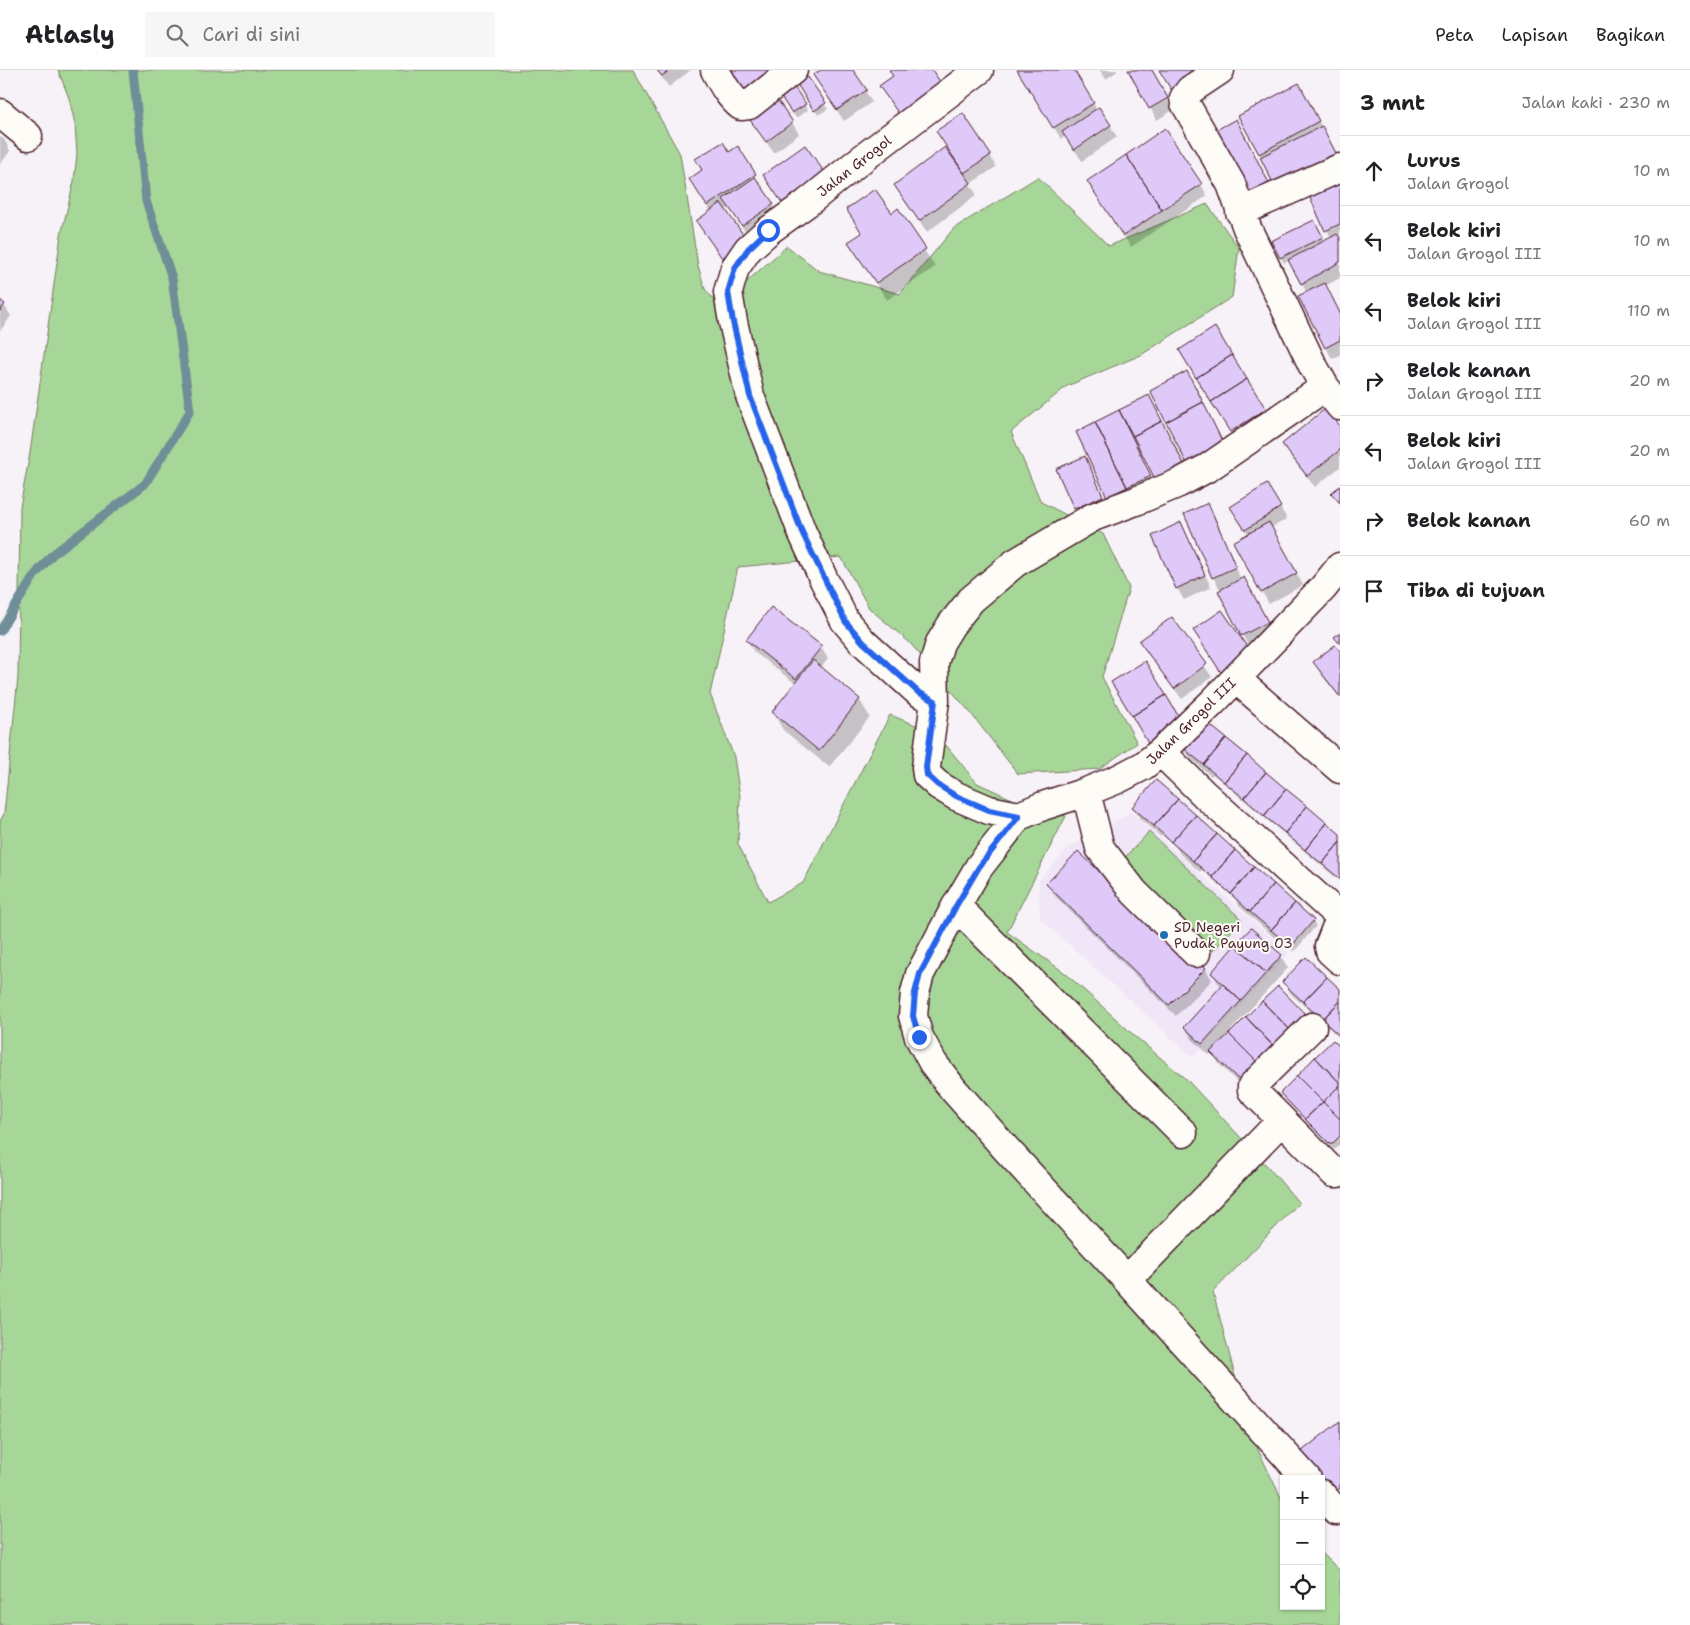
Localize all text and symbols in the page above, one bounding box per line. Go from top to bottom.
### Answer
search box [145,12,495,57]
text: Atlasly [25,19,115,51]
icon: search [163,21,191,49]
text: Cari di sini [203,22,300,47]
text: Peta [1435,23,1474,47]
text: Lapisan [1502,23,1568,47]
text: Bagikan [1596,23,1665,47]
text: 3 mnt [1360,89,1425,117]
text: Jalan kaki · 230 m [1522,92,1670,113]
street label: Jalan Grogol [813,131,895,201]
text: Lurus [1407,148,1461,173]
icon: ahead [1360,157,1388,185]
text: 10 m [1633,160,1670,181]
text: Jalan Grogol [1407,173,1509,194]
text: Belok kiri [1407,218,1501,243]
route start [757,219,780,242]
icon: left [1360,227,1388,255]
text: 10 m [1633,230,1670,251]
text: Jalan Grogol III [1407,243,1541,264]
text: Belok kiri [1407,288,1501,313]
icon: left [1360,297,1388,325]
text: 110 m [1627,300,1670,321]
text: Jalan Grogol III [1407,313,1541,334]
text: Belok kanan [1407,358,1531,383]
icon: right [1360,367,1388,395]
text: 20 m [1629,370,1670,391]
text: Jalan Grogol III [1407,383,1541,404]
text: Belok kiri [1407,428,1501,453]
icon: left [1360,437,1388,465]
text: 20 m [1629,440,1670,461]
text: Jalan Grogol III [1407,453,1541,474]
icon: right [1360,507,1388,535]
text: Belok kanan [1407,508,1531,533]
text: 60 m [1629,510,1670,531]
icon: arrive [1360,577,1388,605]
text: Tiba di tujuan [1407,578,1545,603]
street label: Jalan Grogol III [1142,673,1240,768]
place label: SD Negeri Pudak Payung 03 [1174,918,1293,952]
marker: SD Negeri Pudak Payung 03 [1158,929,1170,941]
route end [908,1026,931,1049]
map controls [1280,1475,1325,1610]
button: + [1280,1475,1325,1520]
button: − [1280,1520,1325,1565]
button: locate [1280,1565,1325,1610]

